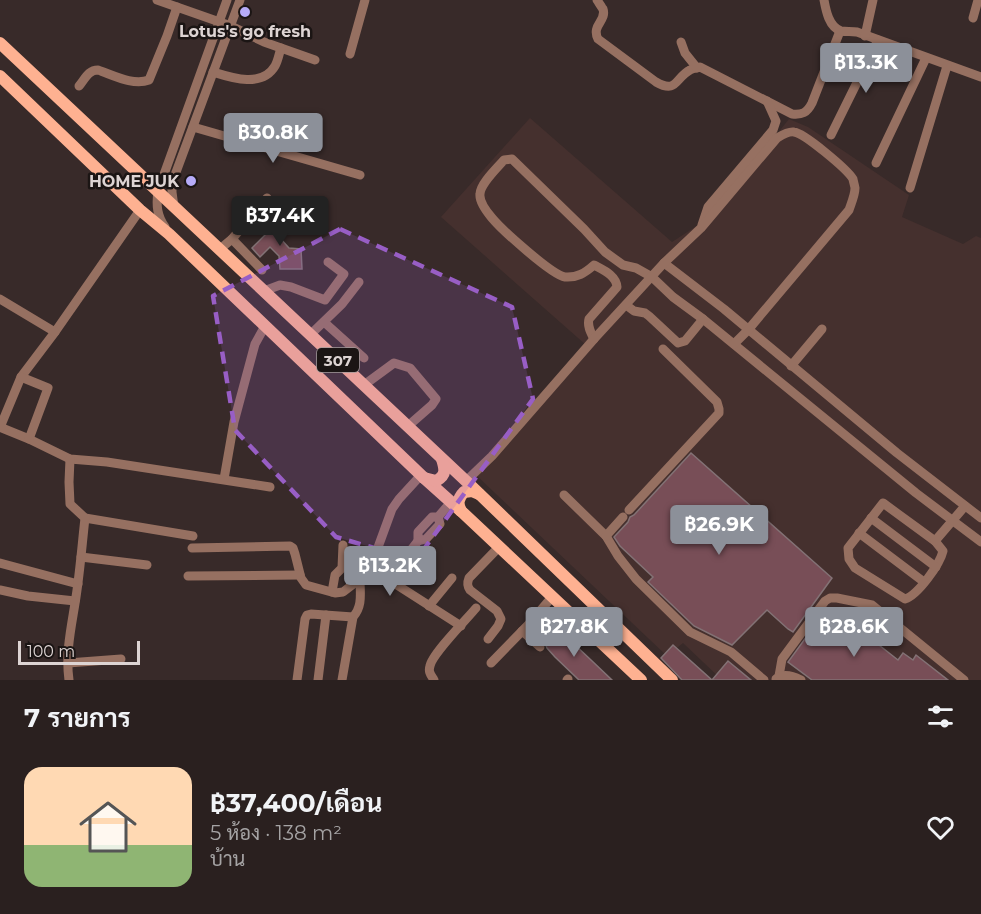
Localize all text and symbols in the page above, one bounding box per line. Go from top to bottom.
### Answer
marker: Lotus's go fresh [238,5,252,19]
place label: Lotus's go fresh [179,22,311,41]
pin: ฿13.3K [817,43,915,94]
text: ฿13.3K [834,50,898,74]
pin: ฿30.8K [224,113,322,164]
text: ฿30.8K [238,120,308,144]
place label: HOME JUK [89,172,180,191]
marker: HOME JUK [184,174,198,188]
pin: ฿37.4K [231,196,329,247]
text: ฿37.4K [246,203,314,227]
road number: 307 [317,348,359,372]
pin: ฿26.9K [670,505,768,556]
text: ฿26.9K [684,512,754,536]
pin: ฿13.2K [341,546,439,597]
text: ฿13.2K [358,553,422,577]
pin: ฿27.8K [525,607,623,658]
pin: ฿28.6K [805,607,903,658]
text: ฿27.8K [540,614,608,638]
text: ฿28.6K [819,614,889,638]
scale bar [18,638,140,666]
text: 100 m [27,642,75,661]
icon: filters [924,700,957,733]
text: 7 รายการ [24,702,131,734]
text: ฿37,400/เดือน [210,787,382,819]
icon: home [72,791,144,863]
icon: heart [924,811,957,844]
text: 5 ห้อง · 138 m² [210,821,342,845]
text: บ้าน [210,847,245,871]

